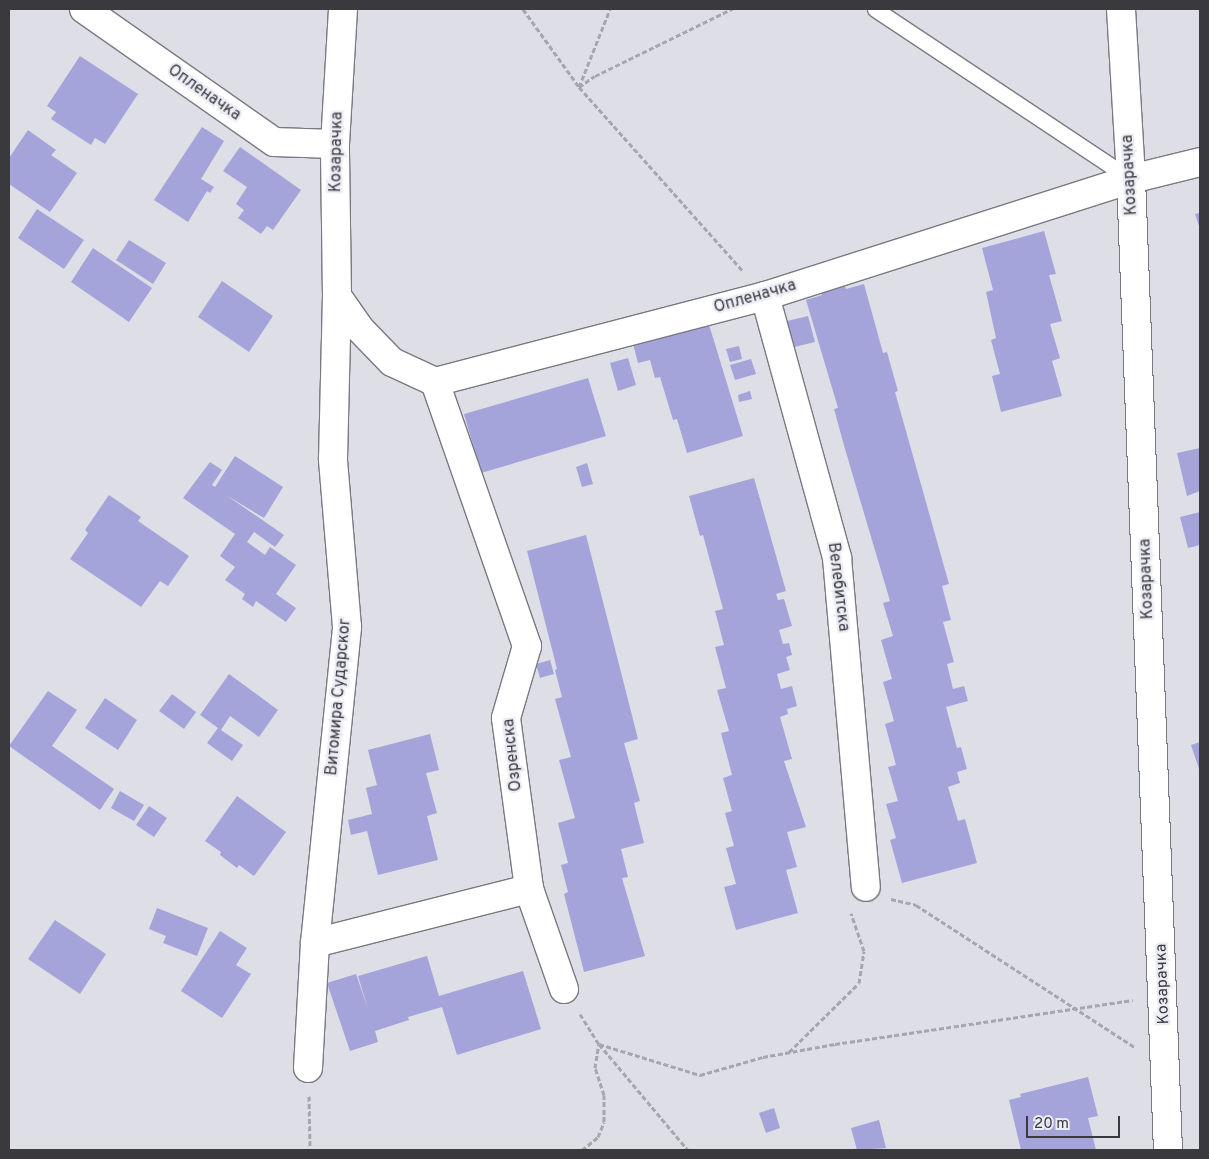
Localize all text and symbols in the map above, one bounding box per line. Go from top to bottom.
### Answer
street label: Опленачка [164,61,244,125]
street label: Козарачка [327,111,347,193]
street label: Козарачка [1118,134,1142,216]
street label: Опленачка [712,276,798,318]
street label: Козарачка [1136,538,1158,620]
street label: Велебитска [823,541,853,633]
street label: Витомира Сударског [323,618,355,776]
street label: Озренска [500,718,526,792]
street label: Козарачка [1152,943,1174,1025]
scale bar [1029,1106,1123,1138]
text: 20 m [1034,1115,1069,1134]

